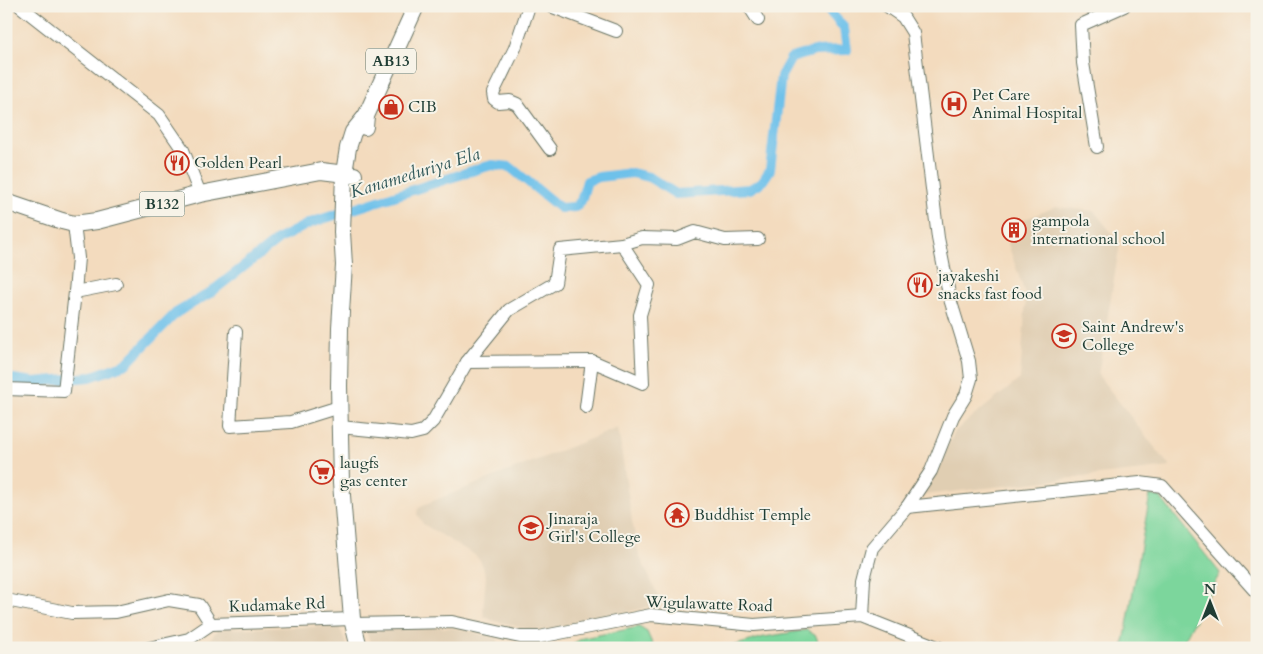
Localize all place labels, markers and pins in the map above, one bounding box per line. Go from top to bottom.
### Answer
place label: Pet Care Animal Hospital [972,84,1082,124]
hospital icon: Pet Care Animal Hospital [941,91,967,117]
shop icon: CIB [378,94,404,120]
place label: CIB [408,96,437,118]
restaurant icon: Golden Pearl [164,150,190,176]
place label: Golden Pearl [194,152,282,174]
place label: gampola international school [1032,210,1165,250]
building icon: gampola international school [1001,217,1027,243]
place label: jayakeshi snacks fast food [936,265,1043,305]
restaurant icon: jayakeshi snacks fast food [907,272,933,298]
place label: Saint Andrew's College [1082,316,1184,356]
school or university icon: Saint Andrew's College [1051,323,1077,349]
place label: laugfs gas center [340,452,408,492]
supermarket icon: laugfs gas center [309,459,335,485]
temple icon: Buddhist Temple [664,502,690,528]
place label: Buddhist Temple [694,504,811,526]
place label: Jinaraja Girl's College [546,508,641,548]
school or university icon: Jinaraja Girl's College [518,515,544,541]

